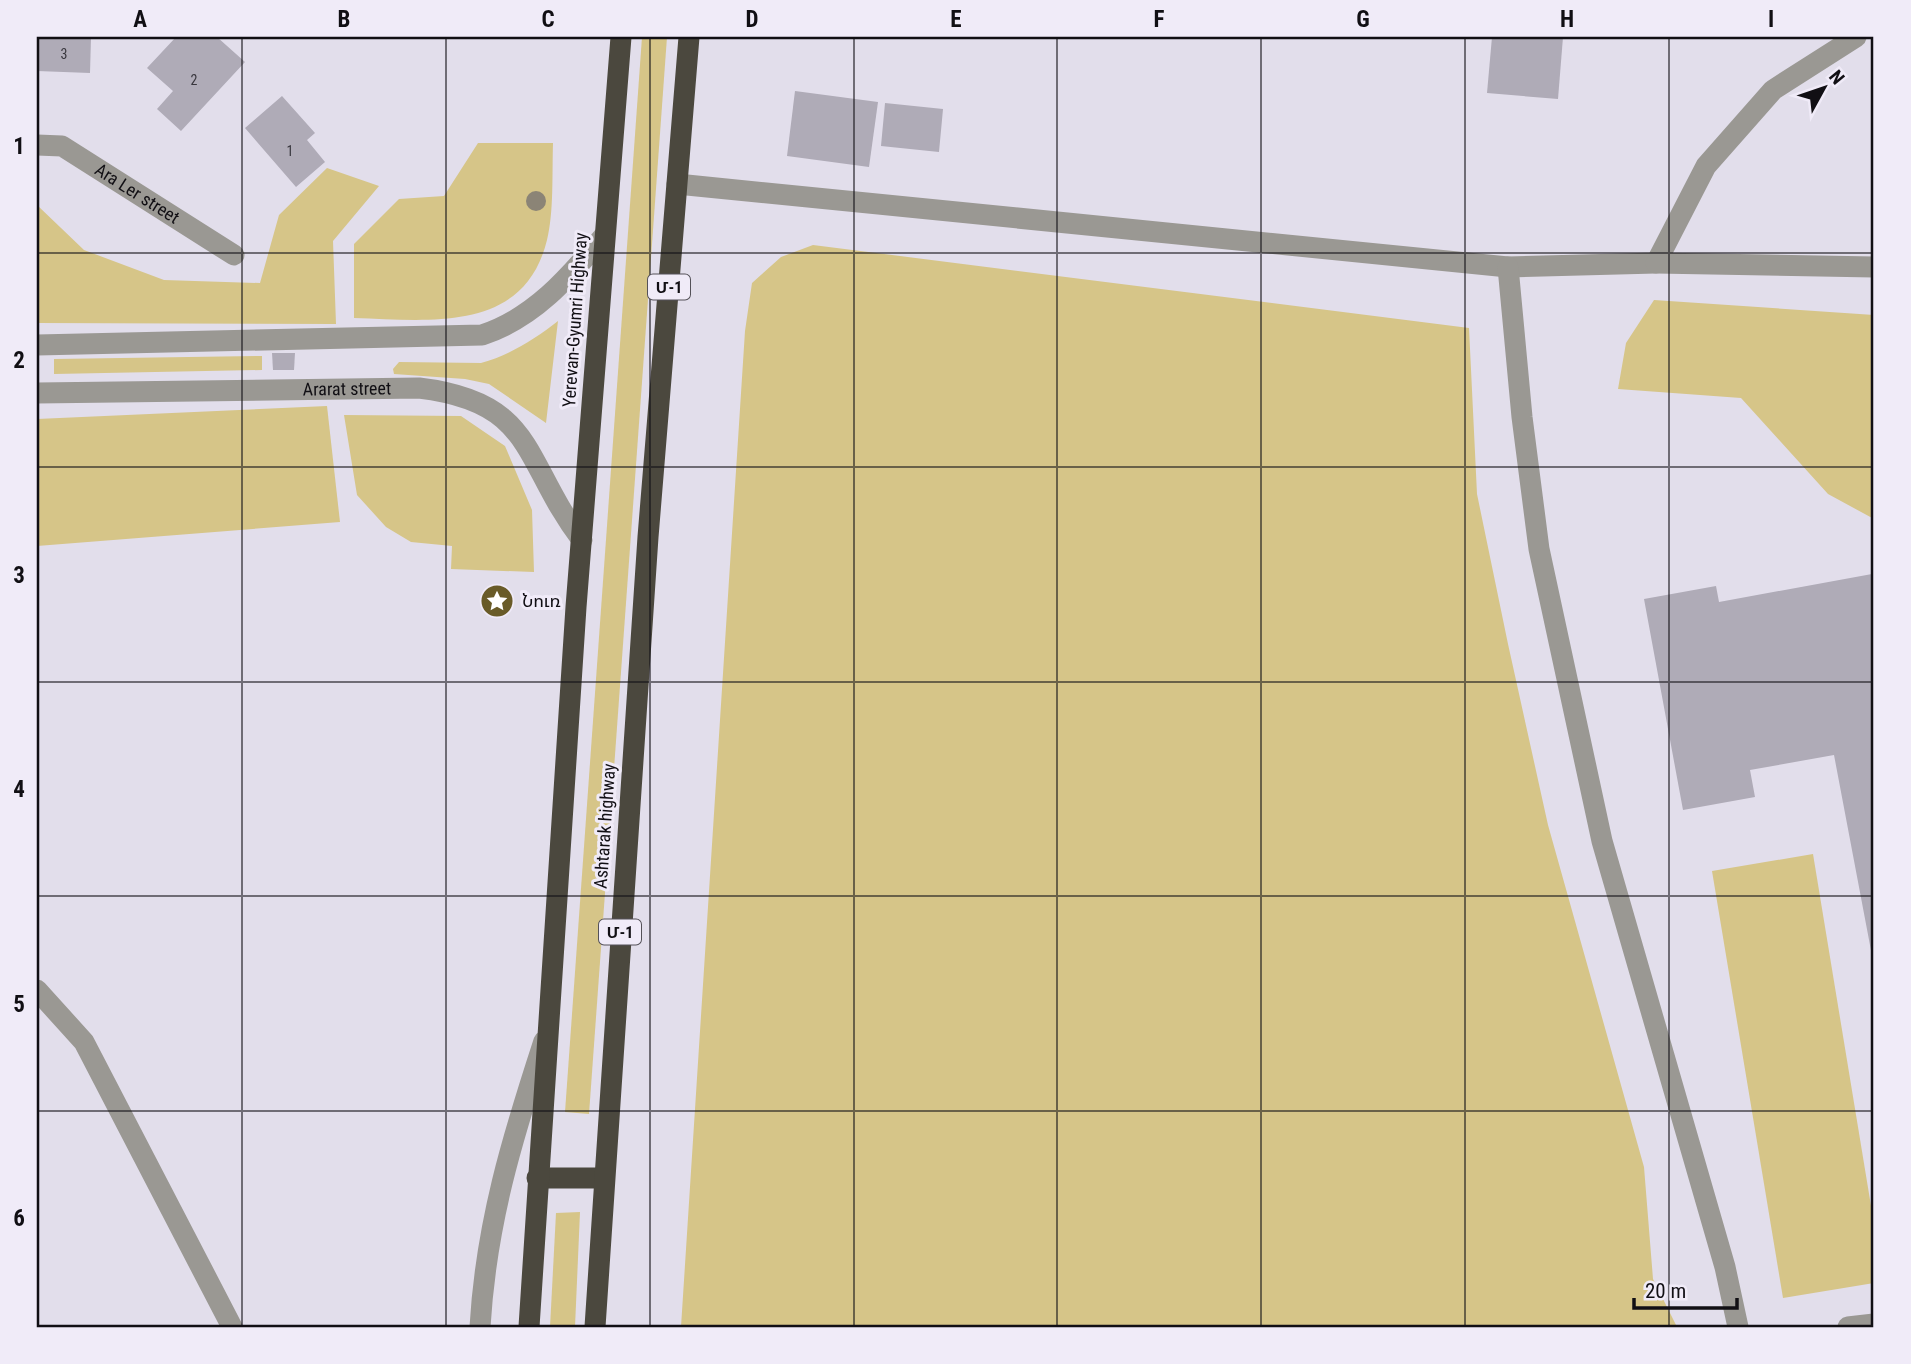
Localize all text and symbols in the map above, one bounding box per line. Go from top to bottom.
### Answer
text: A [133,6,147,33]
text: B [338,6,350,33]
text: C [541,6,555,33]
text: D [746,6,759,33]
text: E [950,6,962,33]
text: F [1154,6,1165,33]
text: G [1356,6,1370,33]
text: H [1560,6,1574,33]
text: I [1768,6,1774,33]
house number: 3 [61,46,67,62]
north arrow [1788,52,1858,122]
text: N [1824,66,1849,89]
house number: 2 [191,72,198,88]
text: 1 [13,133,25,160]
house number: 1 [287,143,293,159]
street label: Ara Ler street [91,159,184,228]
street label: Yerevan-Gyumri Highway [558,231,591,408]
road number: Մ-1 [648,274,690,300]
text: 2 [13,347,25,374]
street label: Ararat street [303,377,391,400]
text: 3 [13,562,25,589]
place icon: Նուռ [478,582,516,620]
place label: Նուռ [522,590,561,611]
street label: Ashtarak highway [590,762,619,889]
text: 4 [13,776,25,803]
road number: Մ-1 [599,920,641,944]
text: 5 [13,991,25,1018]
text: 6 [13,1205,25,1232]
scale bar [1634,1266,1738,1310]
text: 20 m [1645,1279,1686,1303]

